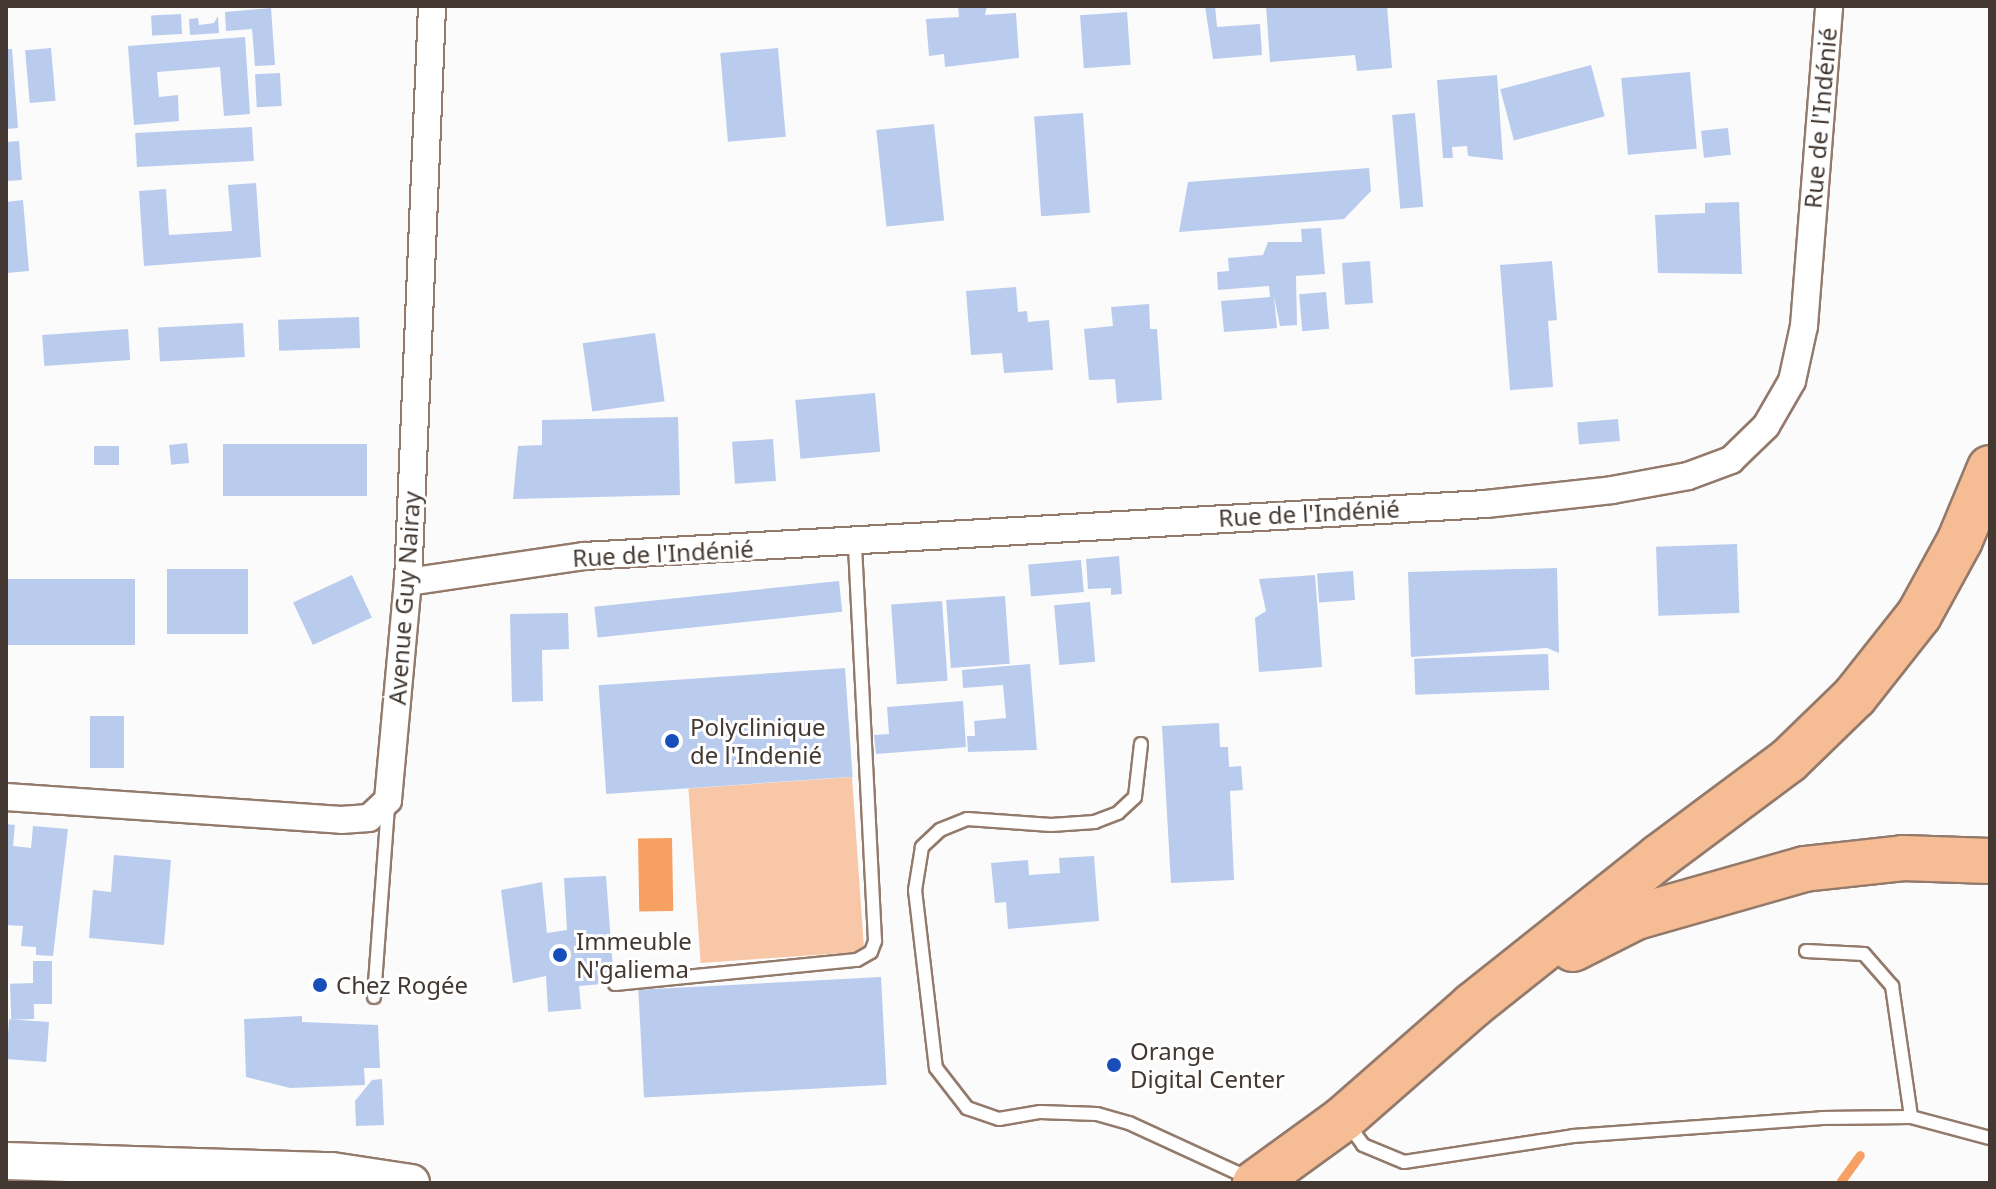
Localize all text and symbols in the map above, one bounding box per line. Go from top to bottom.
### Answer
street label: Rue de l'Indénié [1798,26,1842,210]
street label: Avenue Guy Nairay [382,490,426,706]
street label: Rue de l'Indénié [1218,494,1400,532]
street label: Rue de l'Indénié [572,534,754,572]
place label: Polyclinique de l'Indenié [690,713,826,769]
marker: Polyclinique de l'Indenié [661,730,683,752]
place label: Immeuble N'galiema [576,927,692,983]
marker: Immeuble N'galiema [551,946,569,964]
place label: Chez Rogée [336,971,468,999]
marker: Chez Rogée [311,976,329,994]
place label: Orange Digital Center [1130,1037,1285,1093]
marker: Orange Digital Center [1105,1056,1123,1074]

